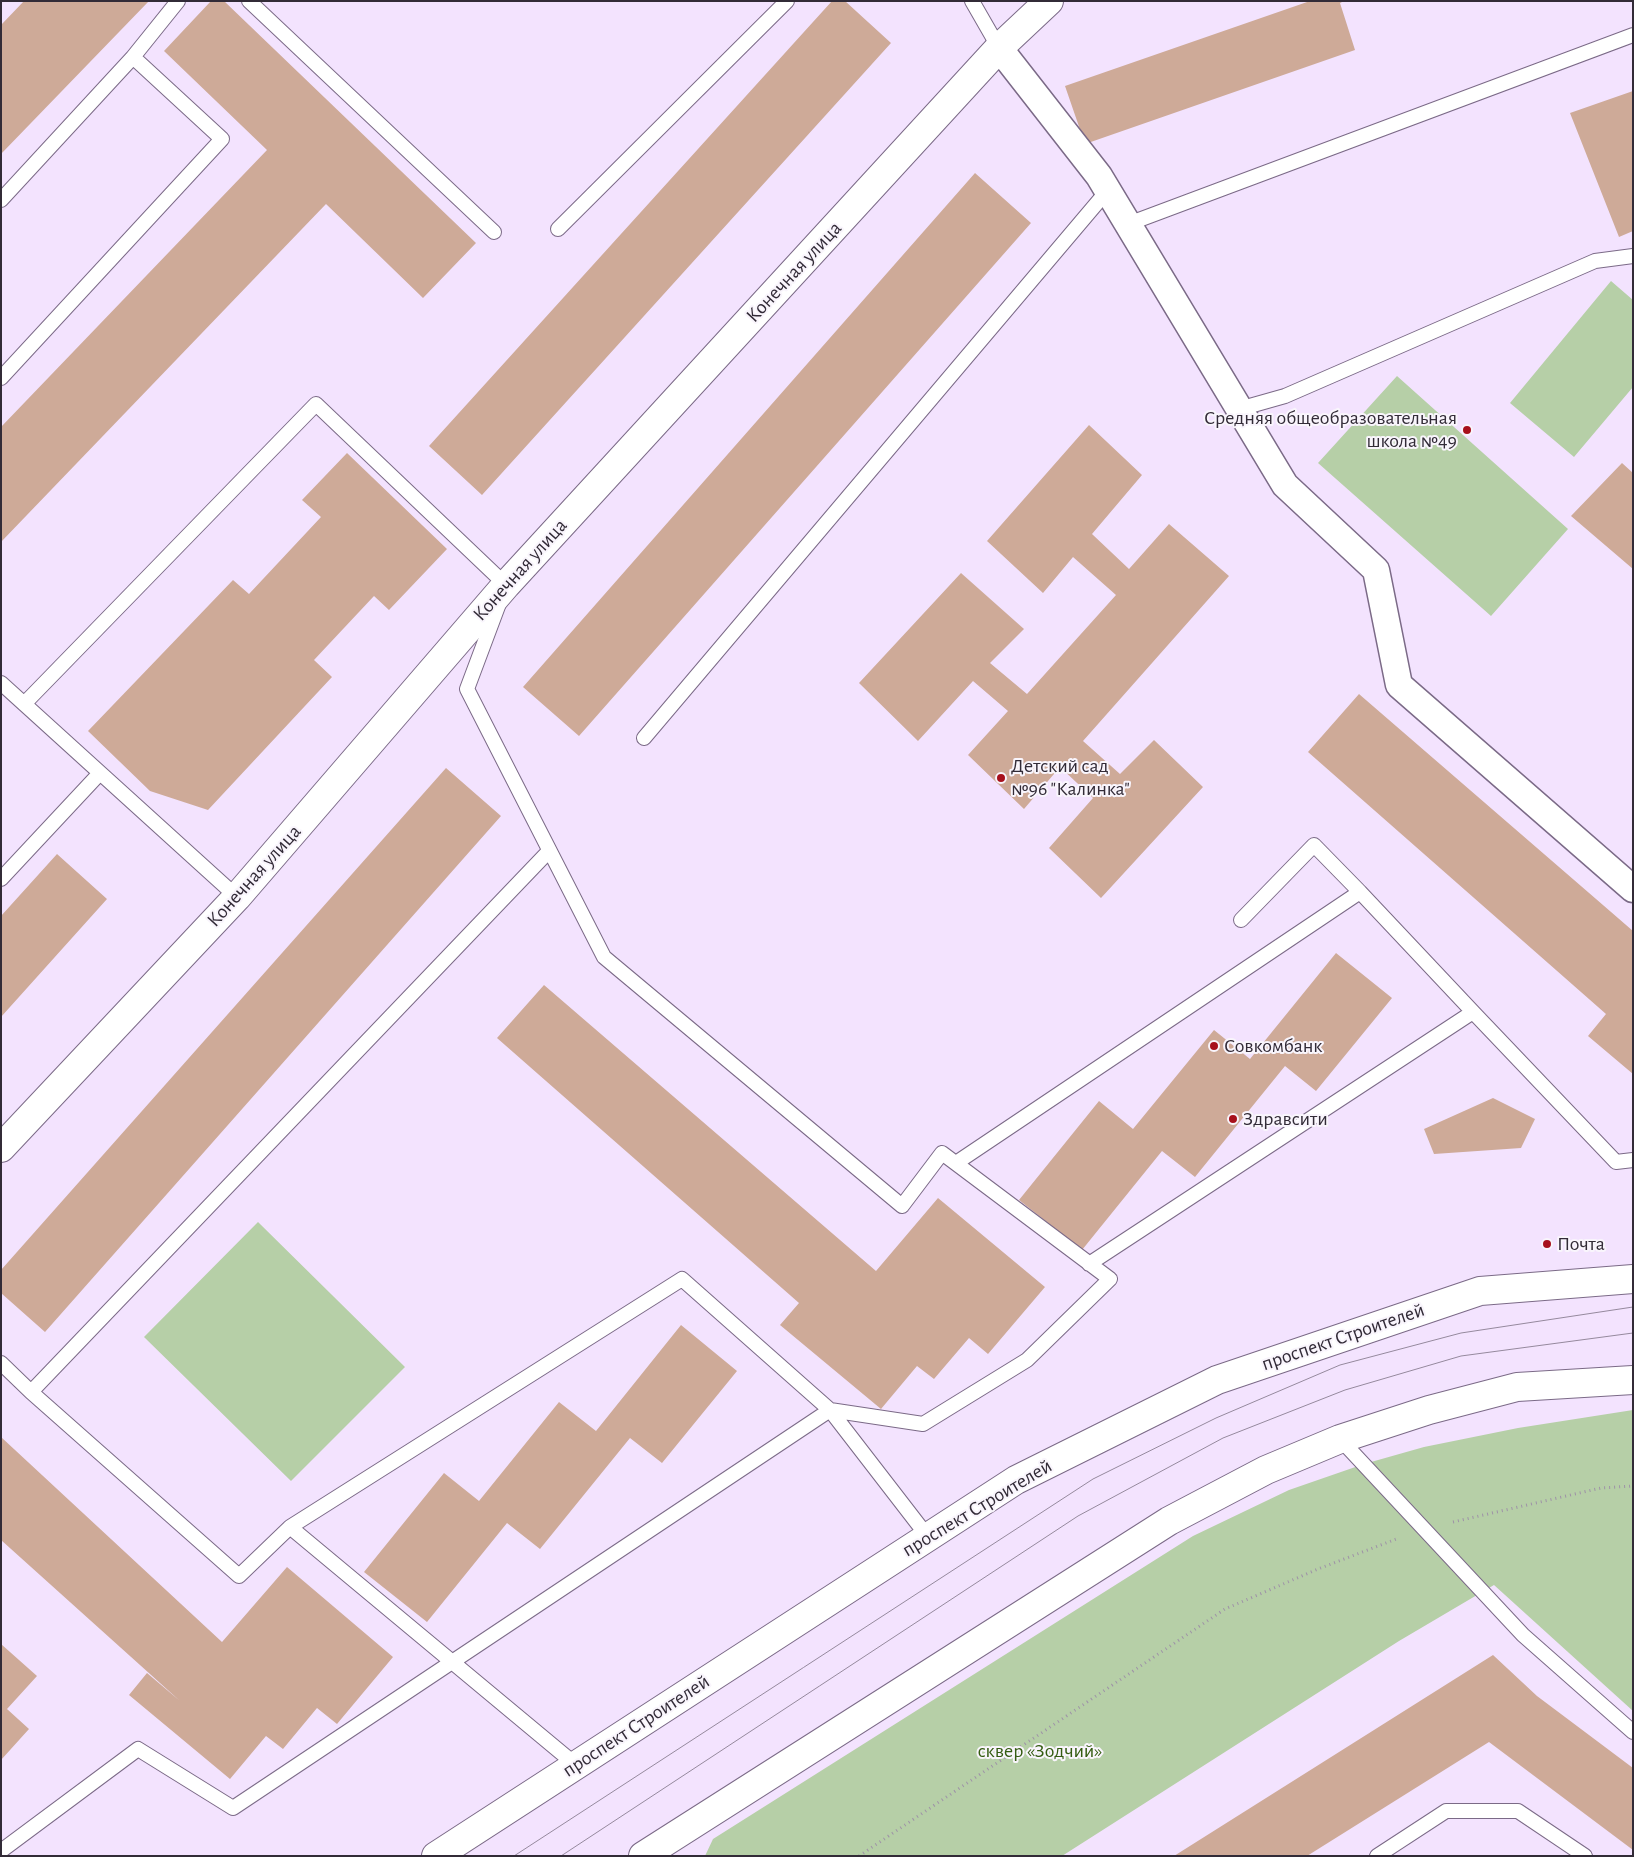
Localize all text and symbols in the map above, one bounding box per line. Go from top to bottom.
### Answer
street label: Конечная улица [741,216,847,328]
place label: Средняя общеобразовательная школа №49 [1204,406,1457,453]
marker: Средняя общеобразовательная школа №49 [1461,424,1473,436]
street label: Конечная улица [468,514,572,626]
place label: Детский сад №96 "Калинка" [1011,754,1130,801]
marker: Детский сад №96 "Калинка" [995,772,1007,784]
street label: Конечная улица [202,820,306,932]
place label: Совкомбанк [1224,1034,1322,1058]
marker: Совкомбанк [1208,1040,1220,1052]
place label: Здравсити [1243,1107,1328,1131]
marker: Здравсити [1227,1113,1239,1125]
place label: Почта [1557,1232,1605,1256]
marker: Почта [1541,1238,1553,1250]
street label: проспект Строителей [1258,1298,1428,1376]
street label: проспект Строителей [898,1454,1056,1562]
street label: проспект Строителей [558,1669,714,1783]
park label: сквер «Зодчий» [978,1739,1102,1763]

